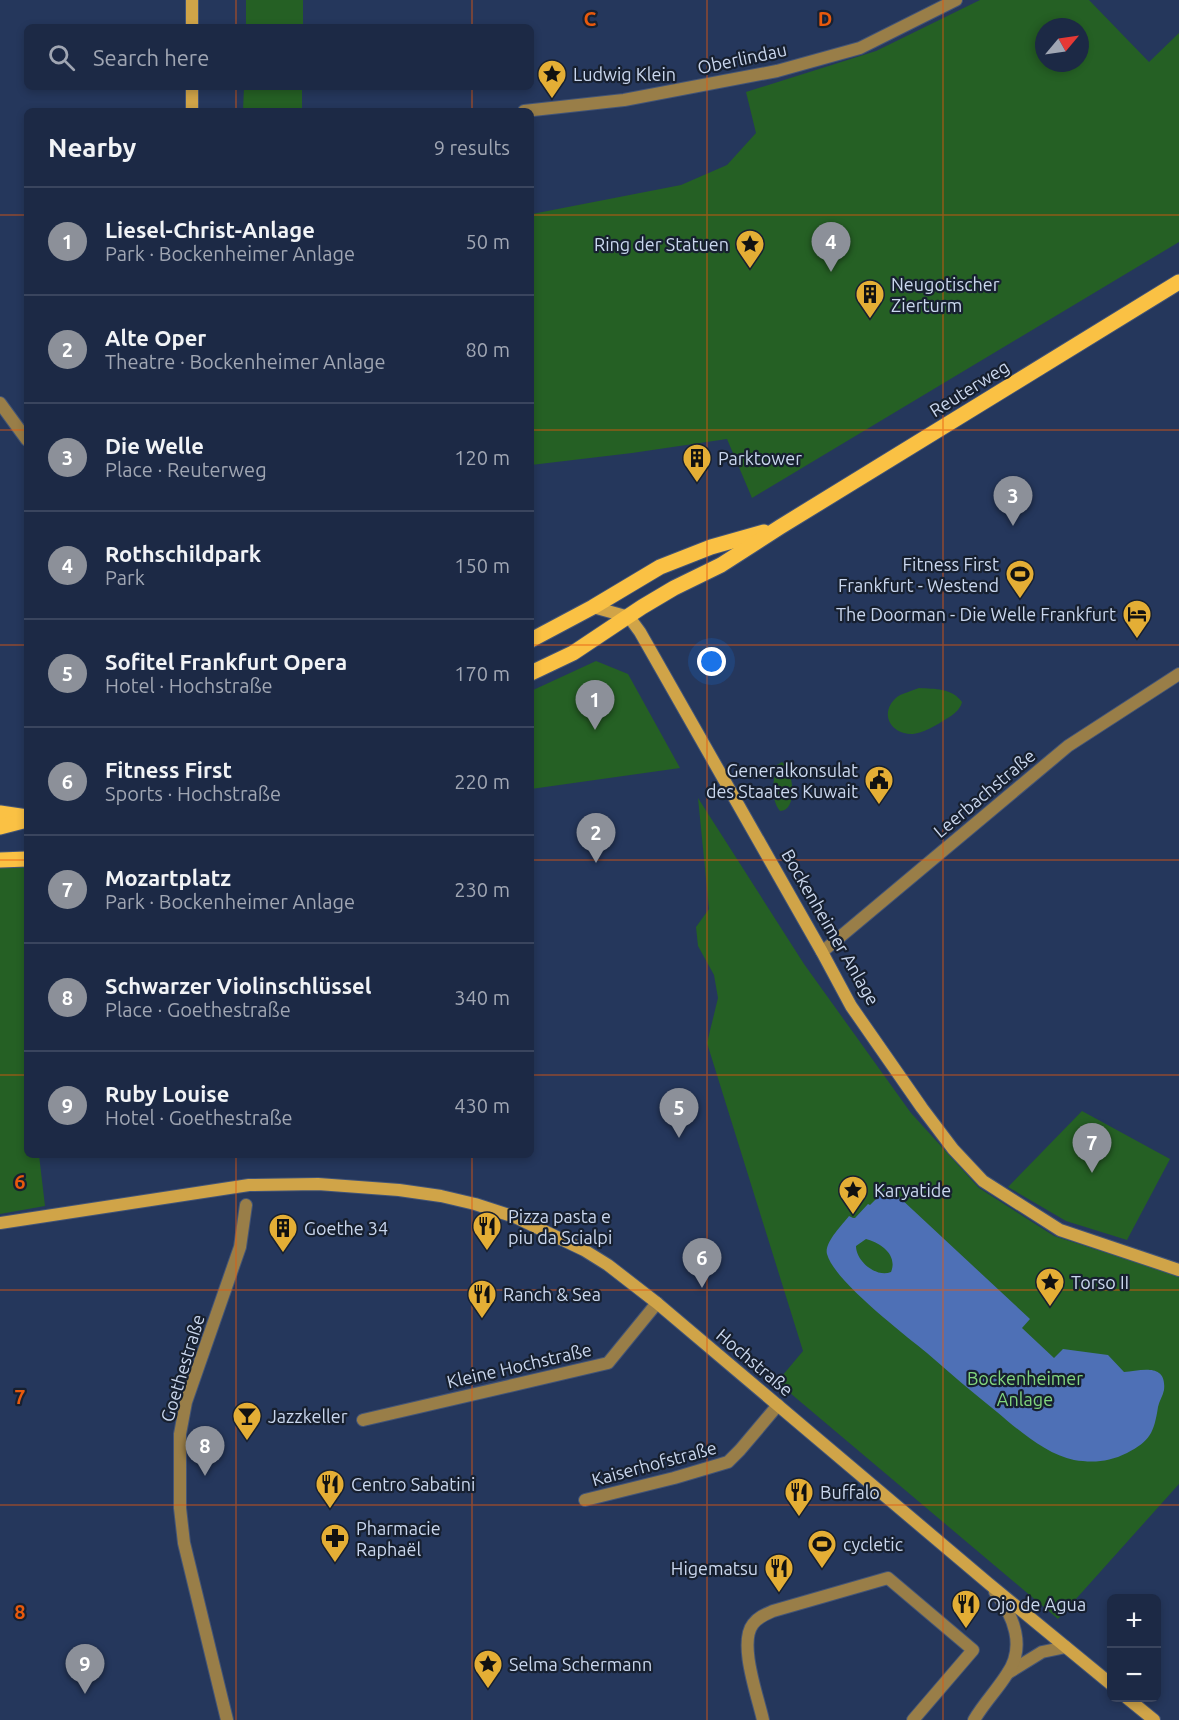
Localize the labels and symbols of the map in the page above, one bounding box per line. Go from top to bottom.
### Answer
text: C [584,7,597,30]
text: D [818,7,832,30]
north arrow [1035,18,1089,72]
street label: Oberlindau [696,39,788,77]
place icon: Ludwig Klein [536,58,568,100]
place label: Ludwig Klein [573,64,676,84]
pin: 4 [812,222,850,272]
place icon: Ring der Statuen [734,228,766,270]
place label: Ring der Statuen [594,234,729,254]
place label: Neugotischer Zierturm [891,274,1000,315]
building icon: Neugotischer Zierturm [854,278,886,320]
street label: Reuterweg [926,356,1012,420]
building icon: Parktower [681,442,713,484]
place label: Parktower [718,448,802,468]
pin: 3 [994,476,1032,526]
place label: Fitness First Frankfurt - Westend [838,554,999,595]
sports icon: Fitness First Frankfurt - Westend [1004,558,1036,600]
hotel icon: The Doorman - Die Welle Frankfurt [1121,598,1153,640]
place label: The Doorman - Die Welle Frankfurt [836,604,1116,624]
your location [697,647,726,676]
pin: 1 [576,680,614,730]
street label: Leerbachstraße [929,745,1039,841]
place label: Generalkonsulat des Staates Kuwait [706,760,858,801]
public building icon: Generalkonsulat des Staates Kuwait [863,764,895,806]
pin: 2 [576,814,616,863]
street label: Bockenheimer Anlage [778,846,884,1008]
pin: 5 [660,1088,698,1138]
pin: 7 [1072,1124,1112,1173]
text: 6 [14,1170,26,1193]
place icon: Karyatide [837,1174,869,1216]
place label: Karyatide [874,1180,951,1200]
place label: Pizza pasta e piu da Scialpi [508,1206,612,1247]
restaurant icon: Pizza pasta e piu da Scialpi [471,1210,503,1252]
building icon: Goethe 34 [267,1212,299,1254]
place label: Goethe 34 [304,1218,388,1238]
pin: 6 [682,1238,722,1288]
place icon: Torso II [1034,1266,1066,1308]
place label: Torso II [1071,1272,1129,1292]
restaurant icon: Ranch & Sea [466,1278,498,1320]
place label: Ranch & Sea [503,1284,601,1304]
street label: Goethestraße [156,1312,208,1424]
street label: Hochstraße [713,1324,797,1400]
street label: Kleine Hochstraße [445,1339,593,1391]
park label: Bockenheimer Anlage [967,1368,1083,1409]
text: 7 [14,1385,26,1408]
bar icon: Jazzkeller [231,1400,263,1442]
place label: Jazzkeller [268,1406,348,1426]
pin: 8 [186,1426,224,1476]
street label: Kaiserhofstraße [589,1437,719,1489]
restaurant icon: Centro Sabatini [314,1468,346,1510]
place label: Centro Sabatini [351,1474,475,1494]
restaurant icon: Buffalo [783,1476,815,1518]
place label: Buffalo [820,1482,880,1502]
place label: Pharmacie Raphaël [356,1518,441,1559]
pharmacy icon: Pharmacie Raphaël [319,1522,351,1564]
sports icon: cycletic [806,1528,838,1570]
place label: cycletic [843,1534,903,1554]
restaurant icon: Higematsu [763,1552,795,1594]
place label: Higematsu [671,1558,758,1578]
restaurant icon: Ojo de Agua [950,1588,982,1630]
place label: Ojo de Agua [987,1594,1086,1614]
text: 8 [14,1600,26,1623]
pin: 9 [66,1644,104,1694]
place icon: Selma Schermann [472,1648,504,1690]
place label: Selma Schermann [509,1654,652,1674]

